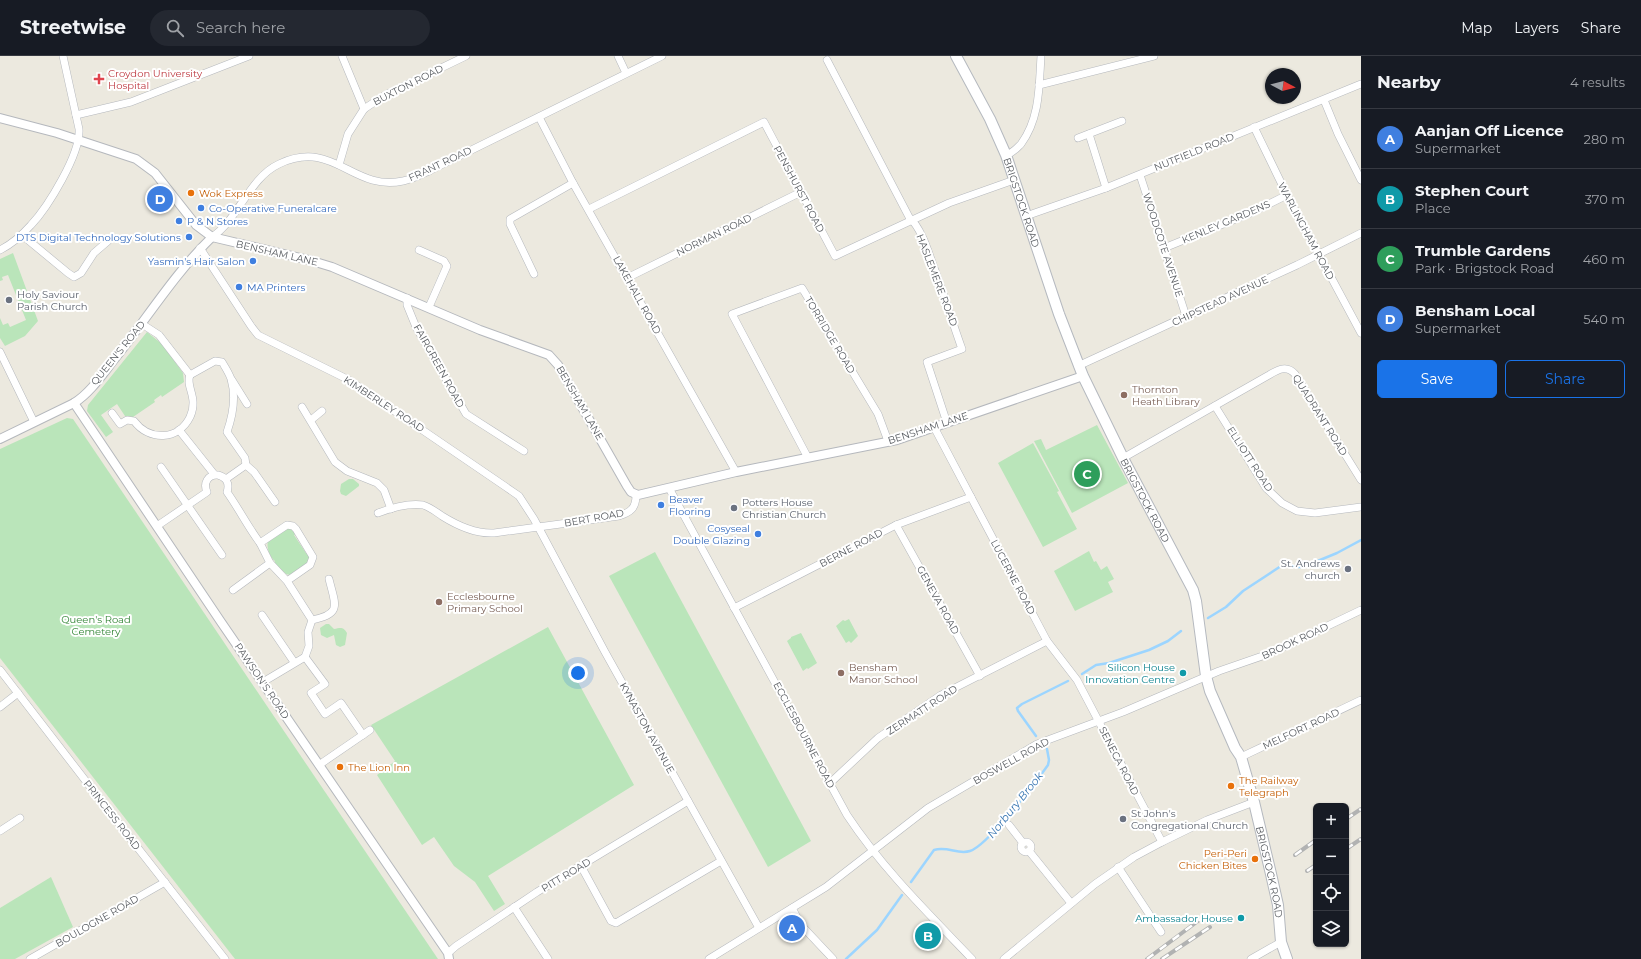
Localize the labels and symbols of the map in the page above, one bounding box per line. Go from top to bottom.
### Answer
street label: BUXTON ROAD [371,62,445,108]
place label: Croydon University Hospital [108,67,203,92]
north arrow [1265,68,1301,104]
marker: Croydon University Hospital [93,73,105,85]
street label: NUTFIELD ROAD [1152,130,1236,174]
street label: PENSHURST ROAD [771,143,827,235]
street label: FRANT ROAD [406,144,474,184]
street label: BRIGSTOCK ROAD [1001,156,1043,249]
street label: WARLINGHAM ROAD [1275,180,1337,282]
pin: D [147,184,173,214]
place label: Wok Express [199,187,263,200]
marker: Wok Express [186,188,196,198]
street label: WOODCOTE AVENUE [1140,191,1186,299]
street label: KENLEY GARDENS [1180,198,1272,246]
place label: Co-Operative Funeralcare [209,202,337,215]
marker: Co-Operative Funeralcare [196,203,206,213]
street label: NORMAN ROAD [674,211,754,259]
place label: P & N Stores [187,215,248,228]
marker: P & N Stores [174,216,184,226]
place label: DTS Digital Technology Solutions [16,231,181,244]
marker: DTS Digital Technology Solutions [184,232,194,242]
street label: HASLEMERE ROAD [913,232,961,328]
street label: BENSHAM LANE [235,237,320,269]
street label: LAKEHALL ROAD [610,254,664,336]
place label: Yasmin's Hair Salon [148,255,245,268]
marker: Yasmin's Hair Salon [248,256,258,266]
street label: CHIPSTEAD AVENUE [1170,273,1271,329]
place label: MA Printers [247,281,306,294]
marker: MA Printers [234,282,244,292]
place label: Holy Saviour Parish Church [17,288,88,313]
street label: TORRIDGE ROAD [802,294,858,376]
marker: Holy Saviour Parish Church [4,295,14,305]
street label: QUEEN'S ROAD [88,318,148,388]
street label: FAIRGREEN ROAD [411,322,467,410]
street label: BENSHAM LANE [553,363,607,443]
street label: QUADRANT ROAD [1290,372,1350,458]
street label: KIMBERLEY ROAD [341,373,427,435]
place label: Thornton Heath Library [1132,383,1200,408]
marker: Thornton Heath Library [1119,390,1129,400]
street label: BENSHAM LANE [886,409,970,447]
street label: ELLIOTT ROAD [1224,424,1276,494]
street label: BRIGSTOCK ROAD [1118,456,1173,544]
pin: C [1074,459,1100,489]
place label: Beaver Flooring [669,493,711,518]
place label: Potters House Christian Church [742,496,826,521]
marker: Beaver Flooring [656,500,666,510]
marker: Potters House Christian Church [729,503,739,513]
street label: BERT ROAD [563,506,625,530]
place label: Cosyseal Double Glazing [673,522,750,547]
street label: BERNE ROAD [817,526,885,570]
marker: Cosyseal Double Glazing [753,529,763,539]
street label: LUCERNE ROAD [988,537,1038,617]
place label: St. Andrews church [1281,557,1340,582]
street label: GENEVA ROAD [914,563,962,637]
marker: St. Andrews church [1343,564,1353,574]
place label: Ecclesbourne Primary School [447,590,523,615]
marker: Ecclesbourne Primary School [434,597,444,607]
park label: Queen's Road Cemetery [61,613,131,638]
street label: BROOK ROAD [1260,620,1330,662]
street label: PAWSON'S ROAD [232,641,292,721]
place label: Bensham Manor School [849,661,918,686]
place label: Silicon House Innovation Centre [1085,661,1175,686]
your location [568,663,588,683]
marker: Bensham Manor School [836,668,846,678]
marker: Silicon House Innovation Centre [1178,668,1188,678]
street label: KYNASTON AVENUE [617,680,678,776]
street label: ECCLESBOURNE ROAD [770,680,838,790]
street label: ZERMATT ROAD [884,682,960,738]
street label: MELFORT ROAD [1261,706,1341,752]
street label: SENECA ROAD [1096,725,1142,797]
street label: BOSWELL ROAD [971,735,1051,787]
place label: The Lion Inn [348,761,410,774]
marker: The Lion Inn [335,762,345,772]
water label: Norbury Brook [984,769,1046,841]
place label: The Railway Telegraph [1239,774,1299,799]
street label: PRINCESS ROAD [81,777,143,853]
marker: The Railway Telegraph [1226,781,1236,791]
place label: St John's Congregational Church [1131,807,1248,832]
marker: St John's Congregational Church [1118,814,1128,824]
street label: BRIGSTOCK ROAD [1253,825,1286,918]
place label: Peri-Peri Chicken Bites [1179,847,1247,872]
marker: Peri-Peri Chicken Bites [1250,854,1260,864]
street label: PITT ROAD [539,855,593,895]
street label: BOULOGNE ROAD [53,892,141,950]
place label: Ambassador House [1135,912,1233,925]
pin: A [779,913,805,943]
marker: Ambassador House [1236,913,1246,923]
pin: B [915,921,941,951]

